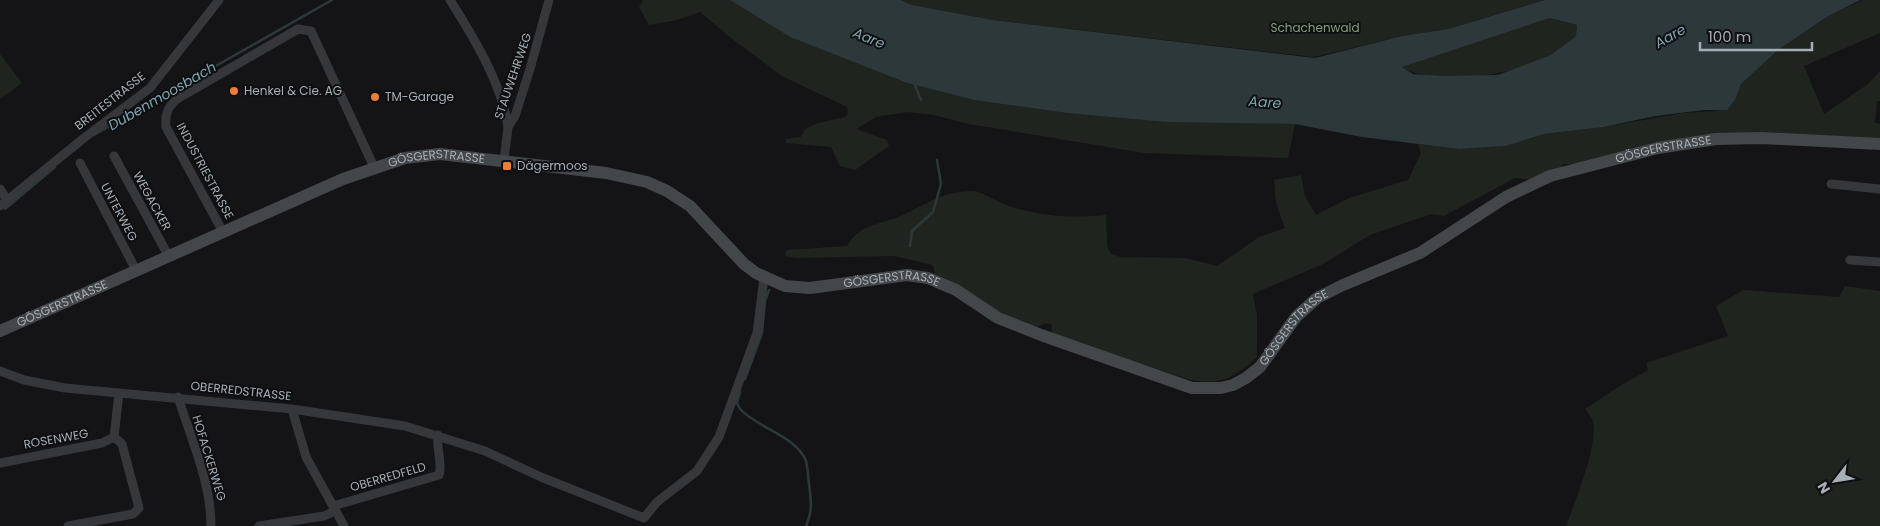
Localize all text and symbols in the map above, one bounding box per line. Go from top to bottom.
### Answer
park label: Schachenwald [1270,19,1360,36]
water label: Aare [1650,19,1689,53]
scale bar [1700,20,1812,52]
water label: Aare [849,22,888,54]
text: 100 m [1708,26,1751,47]
street label: STAUWEHRWEG [490,30,535,121]
water label: Dubenmoosbach [104,57,220,135]
street label: BREITESTRASSE [71,68,149,134]
place label: Henkel & Cie. AG [244,82,342,99]
marker: Henkel & Cie. AG [228,85,240,97]
place label: TM-Garage [385,88,454,105]
marker: TM-Garage [369,91,381,103]
water label: Aare [1247,91,1282,113]
street label: INDUSTRIESTRASSE [173,120,238,222]
street label: GÖSGERSTRASSE [1613,131,1713,167]
street label: GÖSGERSTRASSE [386,145,486,171]
place label: Dägermoos [517,157,588,174]
marker: Dägermoos [501,160,513,172]
street label: WEGACKER [129,168,176,233]
street label: UNTERWEG [97,180,142,244]
street label: GÖSGERSTRASSE [842,266,943,291]
street label: GÖSGERSTRASSE [14,275,110,331]
street label: GÖSGERSTRASSE [1255,285,1331,369]
street label: OBERREDSTRASSE [190,377,292,404]
street label: HOFACKERWEG [188,413,231,503]
street label: ROSENWEG [22,424,90,453]
north arrow [1810,456,1860,506]
street label: OBERREDFELD [348,458,428,495]
text: N [1813,478,1835,497]

